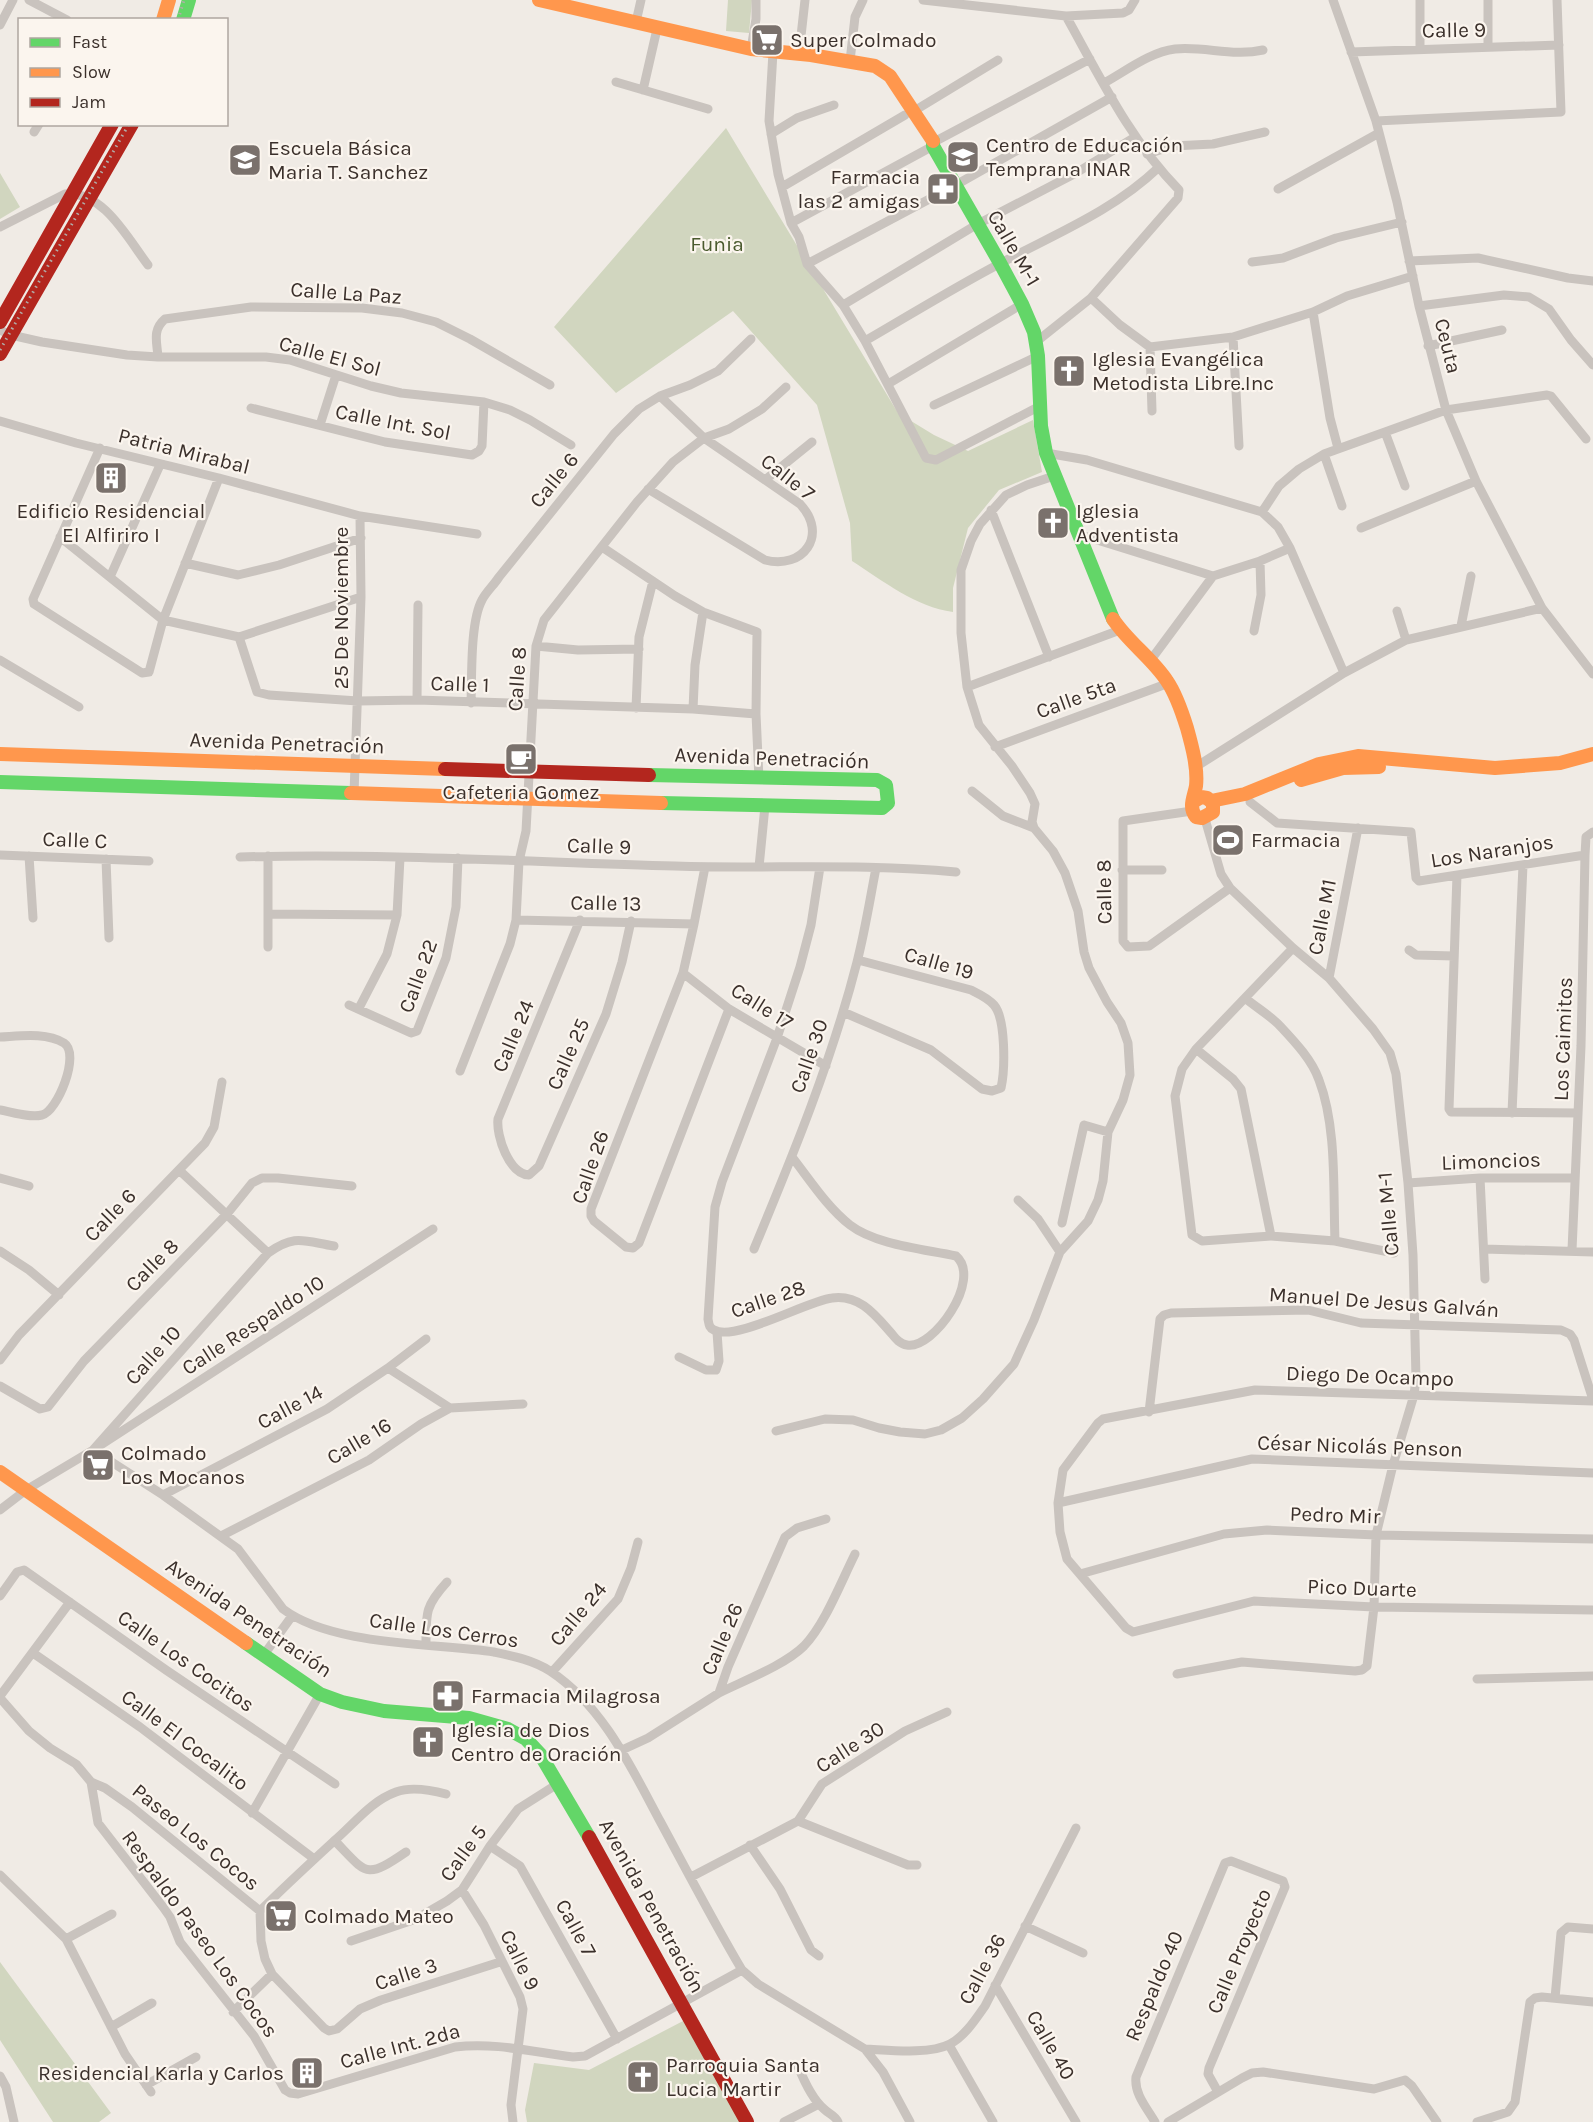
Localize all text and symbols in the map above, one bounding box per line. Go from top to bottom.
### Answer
street label: Calle 9 [1422,17,1486,43]
legend [18,18,228,126]
supermarket icon: Super Colmado [749,22,785,58]
place label: Super Colmado [790,28,936,52]
text: Fast [72,31,107,53]
text: Slow [72,61,111,83]
text: Jam [72,91,106,113]
place label: Centro de Educación Temprana INAR [986,133,1183,181]
place label: Escuela Básica Maria T. Sanchez [268,136,428,184]
school or university icon: Centro de Educación Temprana INAR [945,139,981,175]
school or university icon: Escuela Básica Maria T. Sanchez [227,142,263,178]
place label: Farmacia las 2 amigas [797,165,920,213]
pharmacy icon: Farmacia las 2 amigas [925,171,961,207]
street label: Calle M-1 [983,206,1045,290]
park label: Funia [690,232,744,256]
street label: Calle La Paz [290,277,402,309]
street label: Ceuta [1430,316,1466,376]
street label: Calle El Sol [276,331,384,381]
place label: Iglesia Evangélica Metodista Libre.Inc [1092,347,1274,395]
church icon: Iglesia Evangélica Metodista Libre.Inc [1051,353,1087,389]
street label: Calle Int. Sol [333,399,453,445]
street label: Patria Mirabal [116,423,252,479]
street label: Calle 6 [525,448,583,512]
street label: Calle 7 [756,449,820,506]
building icon: Edificio Residencial El Alfiriro I [93,460,129,496]
place label: Edificio Residencial El Alfiriro I [17,499,205,547]
place label: Iglesia Adventista [1076,499,1179,547]
church icon: Iglesia Adventista [1035,505,1071,541]
street label: 25 De Noviembre [329,527,353,689]
street label: Calle 8 [503,646,531,712]
street label: Calle 1 [430,671,490,697]
street label: Calle 5ta [1033,672,1119,724]
street label: Avenida Penetración [189,728,385,758]
cafe icon: Cafeteria Gomez [503,741,539,777]
street label: Avenida Penetración [674,743,870,773]
place label: Cafeteria Gomez [443,780,599,804]
sports icon: Farmacia [1210,822,1246,858]
street label: Calle C [42,827,108,853]
place label: Farmacia [1251,828,1341,852]
street label: Los Naranjos [1429,829,1555,873]
street label: Calle 9 [567,833,631,859]
street label: Calle 8 [1091,859,1117,925]
street label: Calle M1 [1303,877,1341,957]
street label: Calle 13 [570,890,642,916]
street label: Calle 22 [394,936,442,1016]
street label: Calle 19 [902,942,976,984]
street label: Los Caimitos [1549,976,1577,1102]
street label: Calle 17 [726,978,798,1034]
street label: Calle 24 [487,996,539,1076]
street label: Calle 25 [542,1014,594,1094]
street label: Calle 30 [785,1016,833,1096]
street label: Calle 26 [566,1127,614,1207]
street label: Limoncios [1441,1147,1541,1175]
street label: Calle M-1 [1372,1171,1404,1257]
street label: Calle 6 [79,1184,141,1246]
street label: Calle 8 [121,1234,183,1296]
street label: Calle Respaldo 10 [177,1270,329,1380]
street label: Calle 28 [728,1275,808,1323]
street label: Manuel De Jesus Galván [1268,1282,1500,1322]
street label: Calle 10 [120,1320,186,1390]
street label: Diego De Ocampo [1286,1361,1454,1391]
street label: Calle 14 [253,1380,327,1434]
street label: Calle 16 [322,1412,396,1470]
street label: César Nicolás Penson [1257,1430,1463,1462]
place label: Colmado Los Mocanos [121,1441,245,1489]
supermarket icon: Colmado Los Mocanos [80,1447,116,1483]
street label: Pedro Mir [1289,1501,1381,1529]
street label: Avenida Penetración [161,1554,337,1682]
street label: Pico Duarte [1307,1574,1417,1602]
street label: Calle 24 [544,1577,612,1651]
street label: Calle 26 [696,1599,748,1679]
street label: Calle Los Cocitos [113,1605,259,1717]
street label: Calle Los Cerros [368,1608,520,1652]
pharmacy icon: Farmacia Milagrosa [430,1678,466,1714]
street label: Calle El Cocalito [117,1684,253,1796]
place label: Farmacia Milagrosa [471,1684,661,1708]
street label: Calle 30 [811,1716,889,1778]
place label: Iglesia de Dios Centro de Oración [451,1718,621,1766]
church icon: Iglesia de Dios Centro de Oración [410,1724,446,1760]
street label: Paseo Los Cocos [128,1778,264,1896]
street label: Avenida Penetración [594,1815,710,1997]
street label: Calle 5 [435,1820,491,1886]
street label: Respaldo Paseo Los Cocos [117,1826,283,2042]
street label: Calle Proyecto [1202,1885,1276,2017]
street label: Calle 7 [551,1895,602,1961]
supermarket icon: Colmado Mateo [263,1898,299,1934]
place label: Colmado Mateo [304,1904,454,1928]
street label: Calle 9 [495,1926,545,1994]
street label: Respaldo 40 [1120,1927,1188,2045]
street label: Calle 36 [953,1930,1011,2008]
street label: Calle 3 [372,1953,440,1995]
street label: Calle 40 [1022,2006,1080,2084]
street label: Calle Int. 2da [337,2018,463,2074]
place label: Parroquia Santa Lucia Martir [666,2053,820,2101]
building icon: Residencial Karla y Carlos [289,2055,325,2091]
church icon: Parroquia Santa Lucia Martir [625,2059,661,2095]
place label: Residencial Karla y Carlos [38,2061,284,2085]

